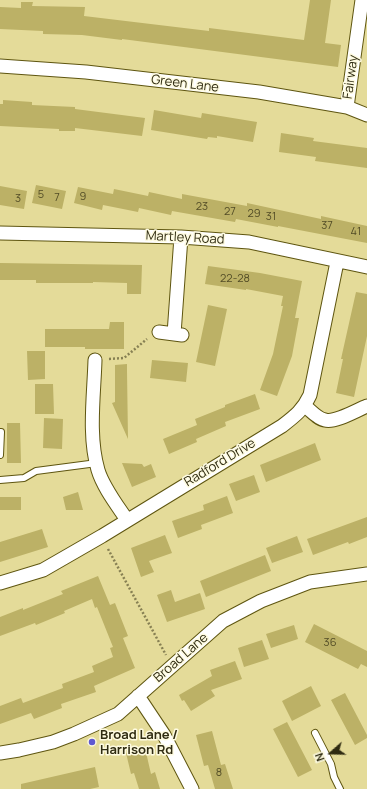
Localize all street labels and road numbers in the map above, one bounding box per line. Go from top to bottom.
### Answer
street label: Fairway [340,54,362,100]
street label: Green Lane [150,72,220,96]
street label: Martley Road [145,228,225,248]
street label: Radford Drive [182,436,258,490]
street label: Broad Lane [151,630,211,686]

